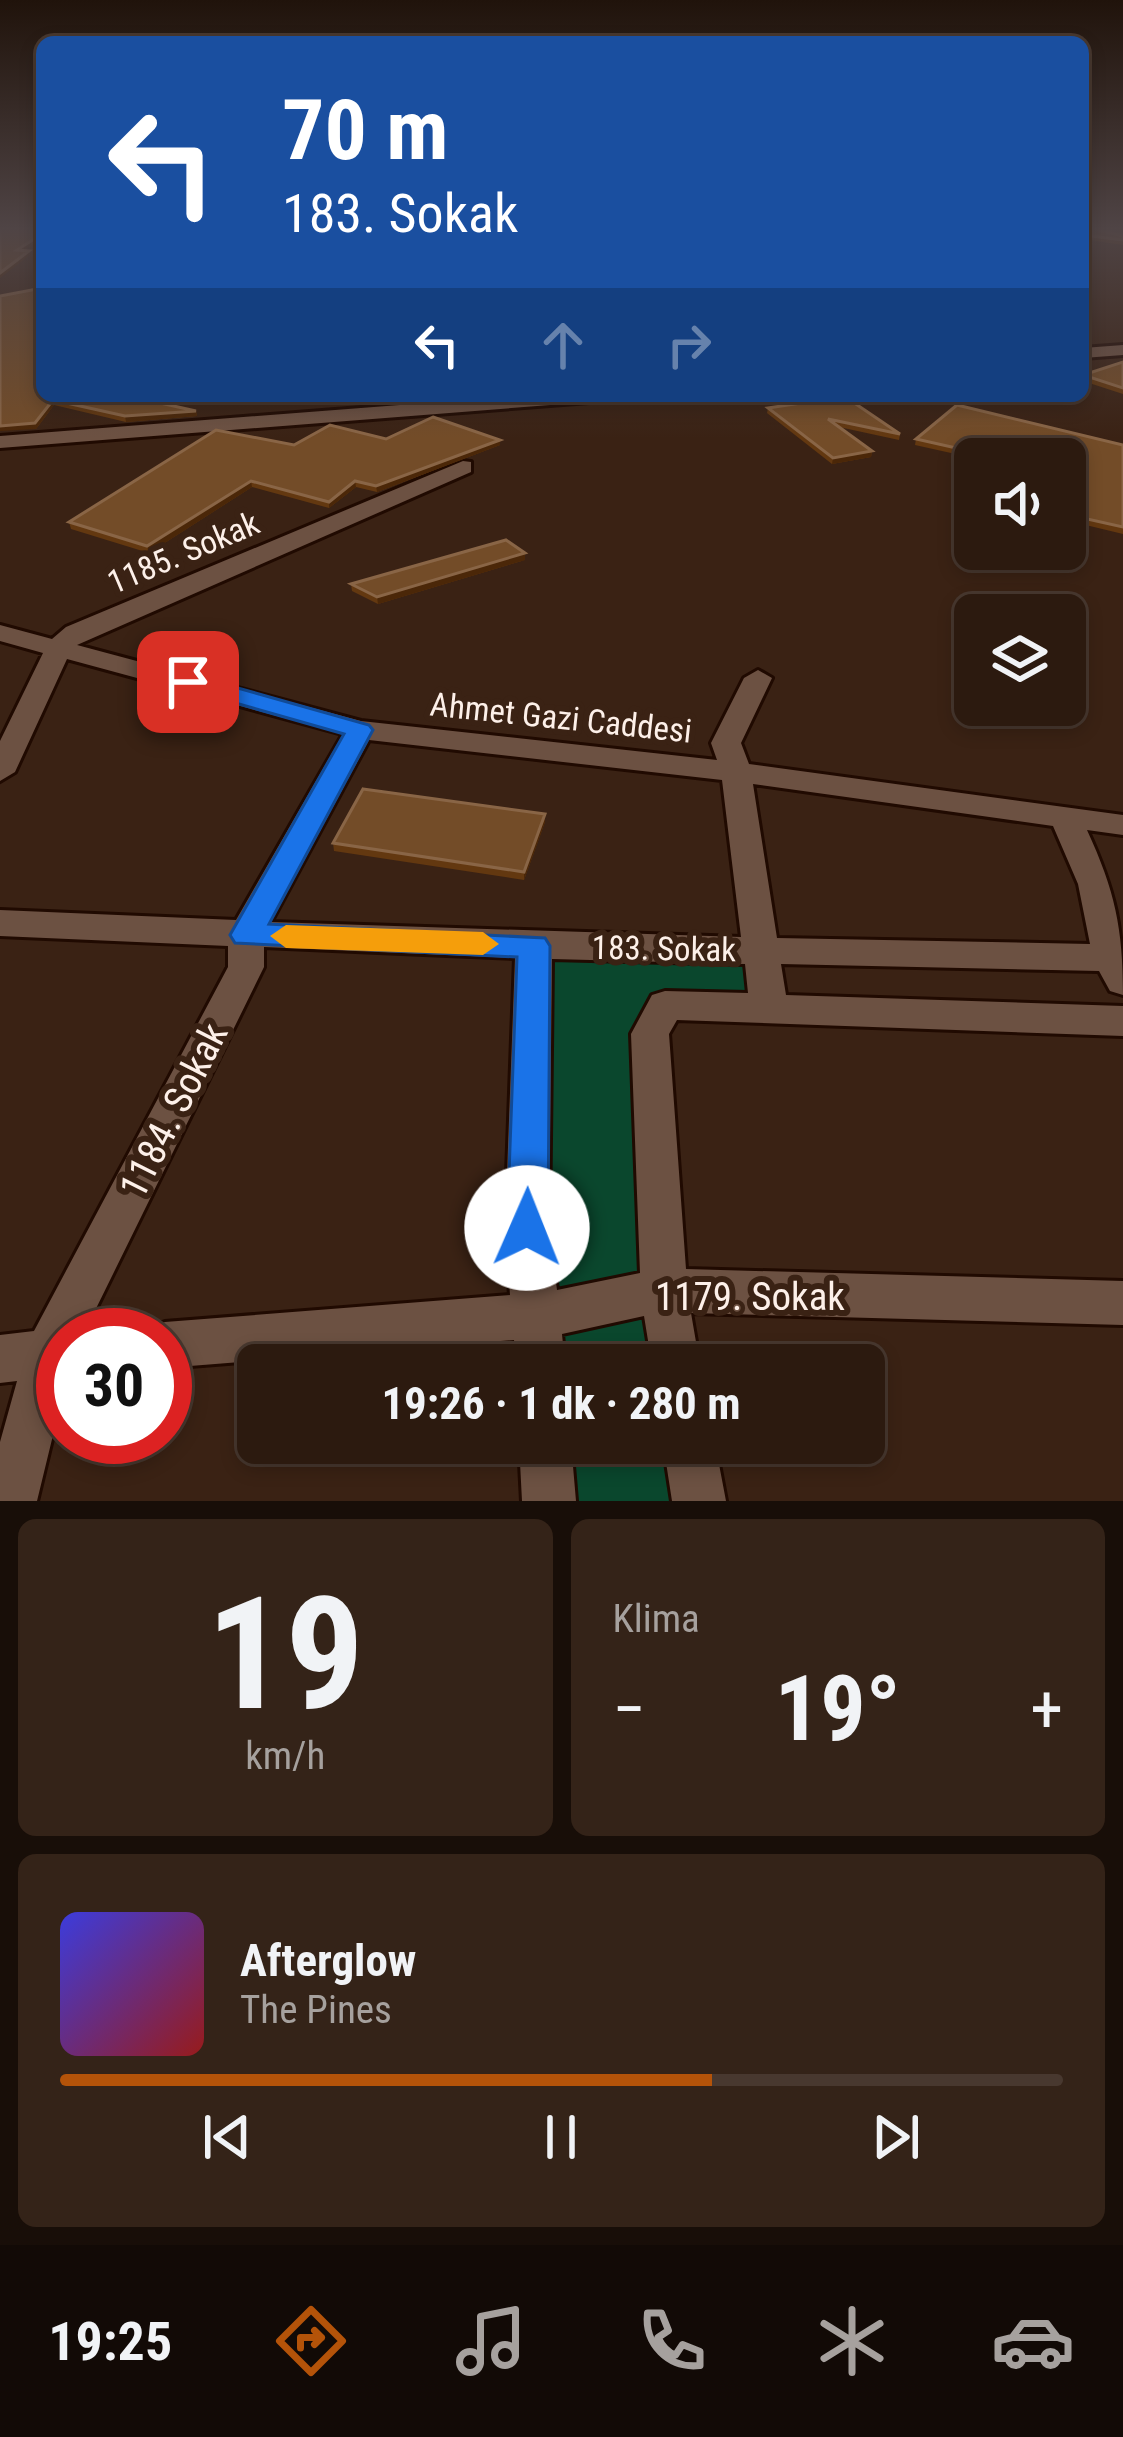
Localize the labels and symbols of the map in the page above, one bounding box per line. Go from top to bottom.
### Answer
street label: 1185. Sokak [102,503,265,602]
pin [137,631,239,733]
street label: Ahmet Gazi Caddesi [428,684,694,751]
street label: 183. Sokak [591,928,737,969]
street label: 1184. Sokak [110,1015,238,1205]
position arrow [464,1165,590,1291]
street label: 1179. Sokak [655,1274,845,1320]
speed limit sign: 30 [36,1308,192,1464]

